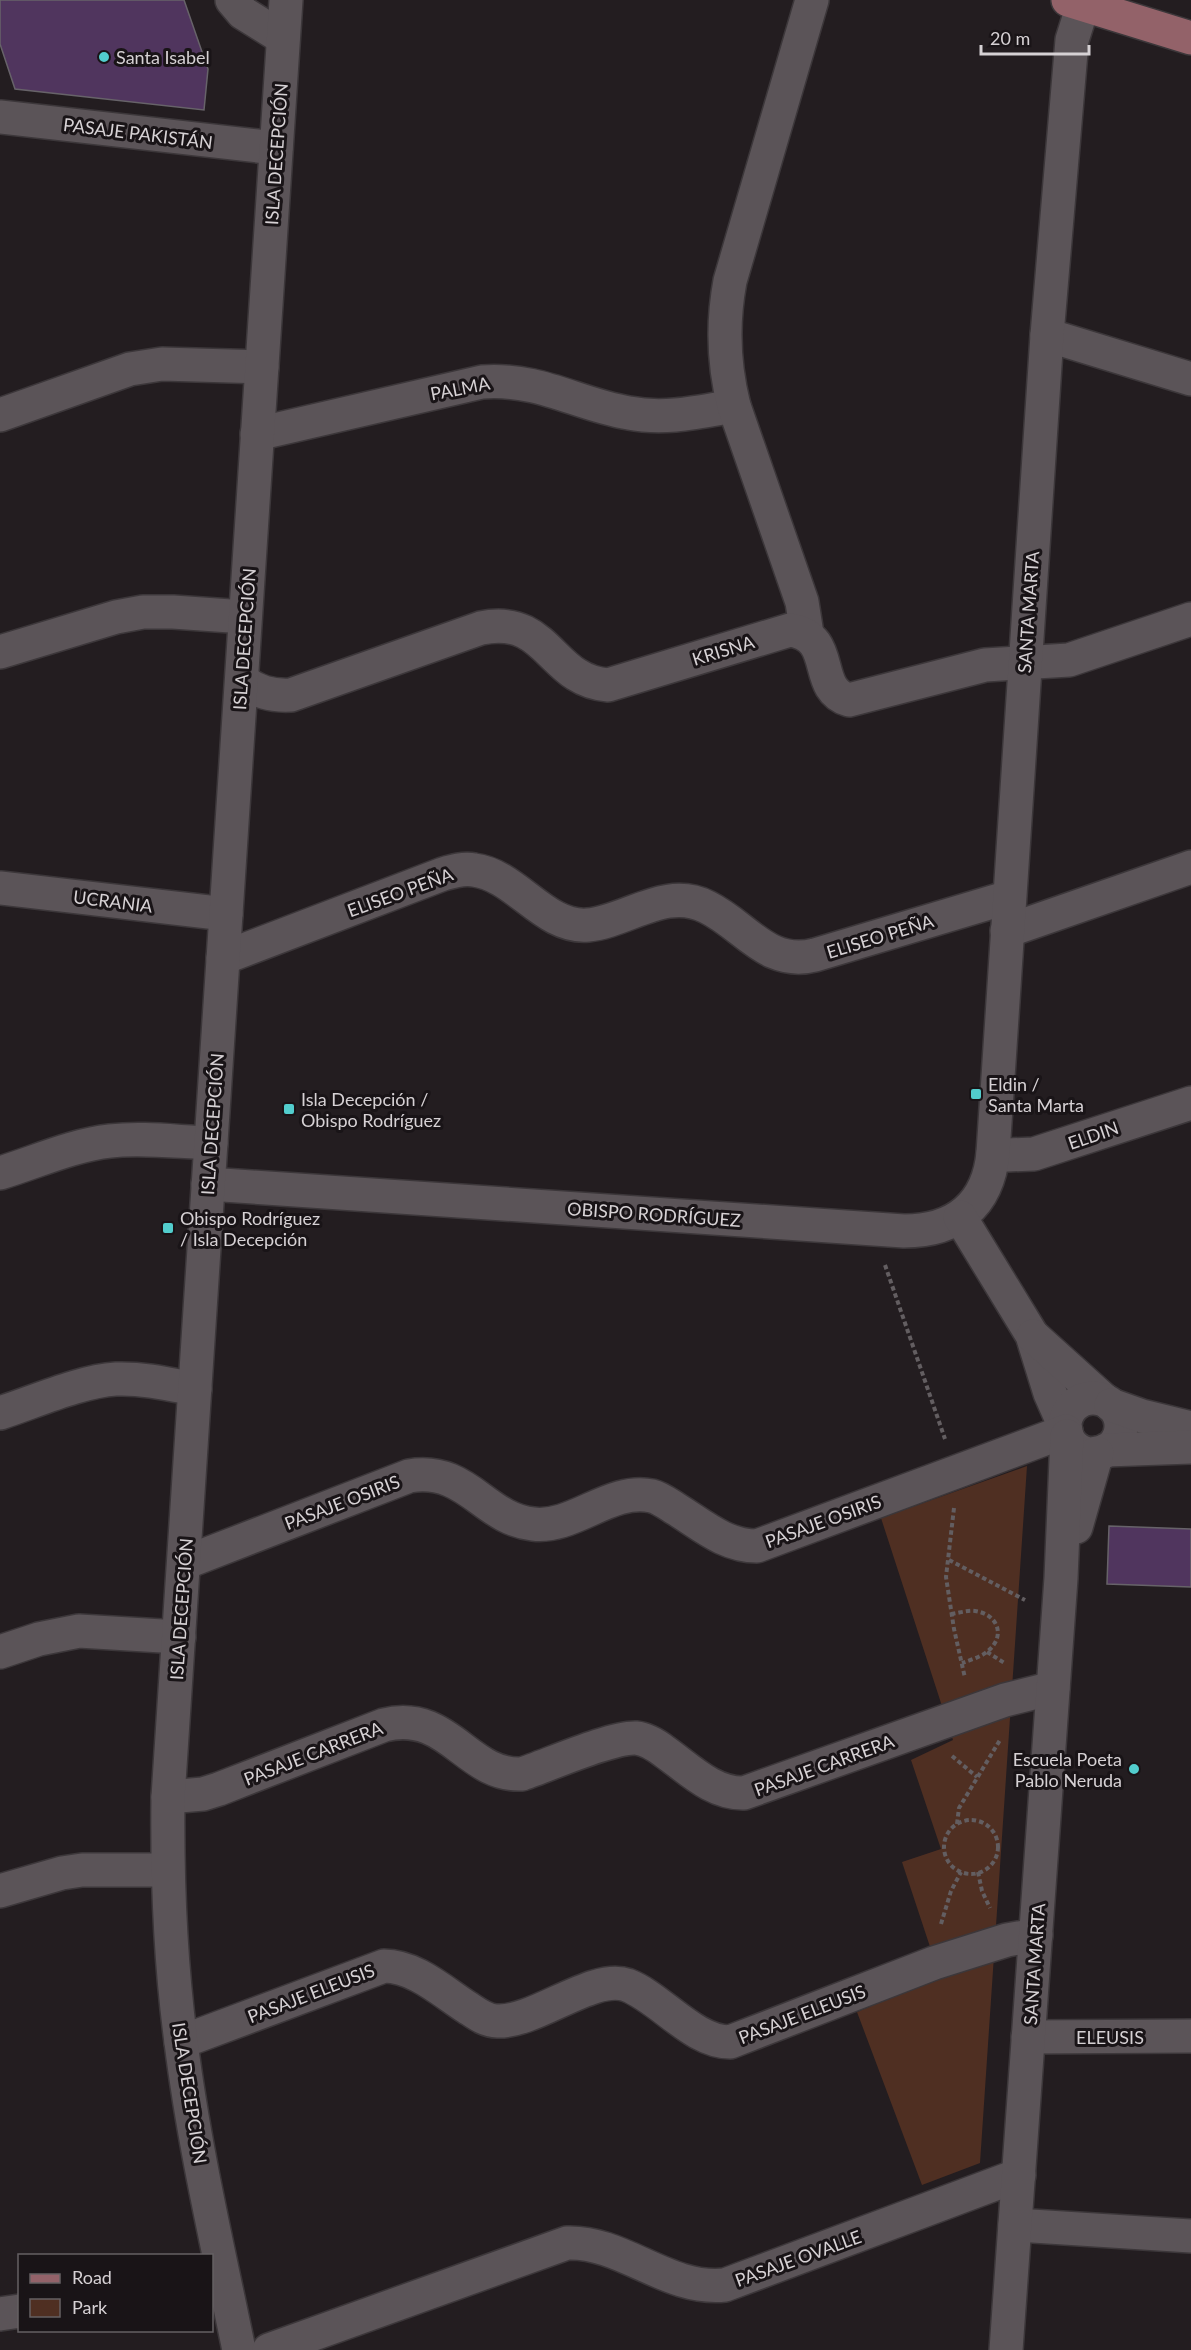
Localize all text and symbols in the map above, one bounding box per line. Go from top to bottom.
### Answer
scale bar [981,18,1089,56]
text: 20 m [990,27,1030,49]
place label: Santa Isabel [116,46,210,68]
marker: Santa Isabel [97,50,111,64]
street label: ISLA DECEPCIÓN [260,82,292,226]
street label: PASAJE PAKISTÁN [62,113,214,153]
street label: PALMA [428,371,492,405]
street label: SANTA MARTA [1013,549,1043,674]
street label: ISLA DECEPCIÓN [228,567,260,711]
street label: KRISNA [689,630,758,670]
street label: ELISEO PEÑA [344,862,457,921]
street label: UCRANIA [72,885,155,917]
street label: ELISEO PEÑA [824,909,937,963]
street label: ISLA DECEPCIÓN [196,1052,228,1196]
place label: Eldin / Santa Marta [988,1073,1084,1116]
marker: Eldin / Santa Marta [969,1087,983,1101]
place label: Isla Decepción / Obispo Rodríguez [301,1088,441,1131]
marker: Isla Decepción / Obispo Rodríguez [282,1102,296,1116]
street label: ELDIN [1065,1116,1121,1154]
street label: OBISPO RODRÍGUEZ [567,1197,742,1231]
place label: Obispo Rodríguez / Isla Decepción [180,1207,320,1250]
marker: Obispo Rodríguez / Isla Decepción [161,1221,175,1235]
street label: PASAJE OSIRIS [281,1470,403,1534]
street label: PASAJE OSIRIS [762,1490,884,1552]
street label: ISLA DECEPCIÓN [165,1537,197,1681]
street label: PASAJE CARRERA [240,1716,386,1790]
street label: PASAJE CARRERA [751,1729,898,1800]
place label: Escuela Poeta Pablo Neruda [1013,1748,1122,1791]
marker: Escuela Poeta Pablo Neruda [1127,1762,1141,1776]
street label: SANTA MARTA [1019,1901,1049,2026]
street label: PASAJE ELEUSIS [244,1959,378,2027]
street label: PASAJE ELEUSIS [735,1980,869,2048]
street label: ISLA DECEPCIÓN [168,2021,212,2165]
street label: ELEUSIS [1076,2026,1144,2048]
street label: PASAJE OVALLE [732,2225,864,2291]
legend [18,2254,213,2332]
text: Road [72,2266,112,2288]
text: Park [72,2296,108,2318]

